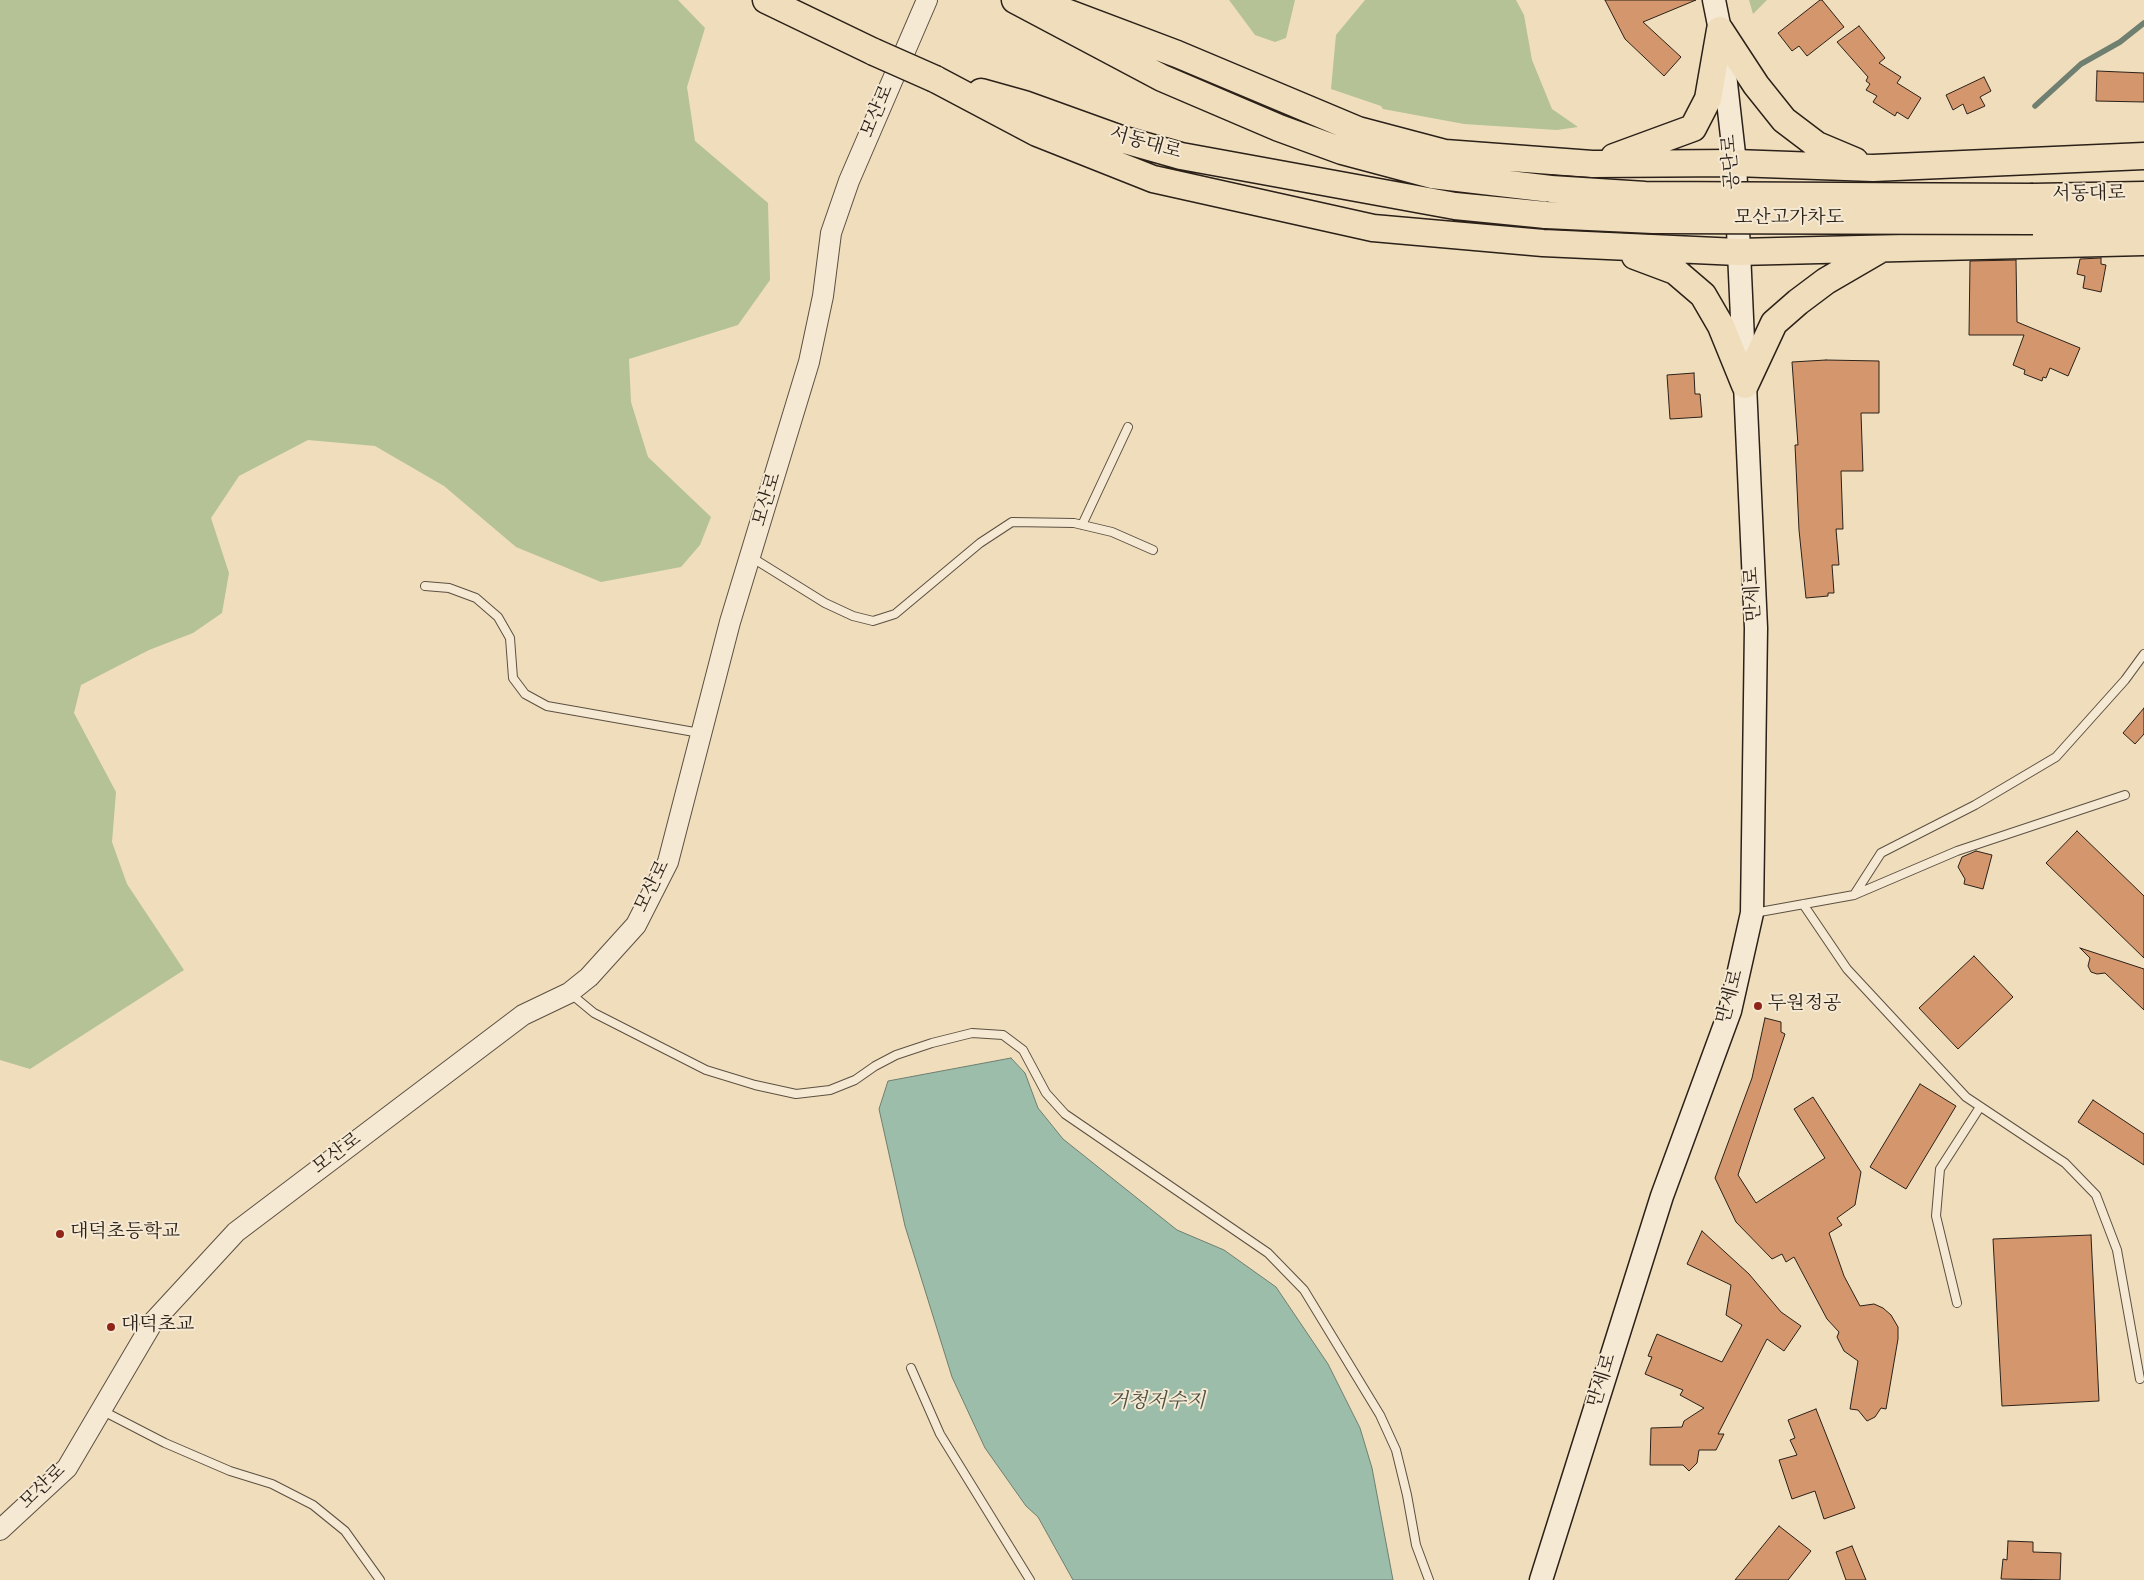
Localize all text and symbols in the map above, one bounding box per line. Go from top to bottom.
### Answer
street label: 모산로 [858,82,900,142]
street label: 서동대로 [1107,124,1183,166]
street label: 공단로 [1720,134,1746,190]
street label: 서동대로 [2052,184,2126,208]
street label: 모산고가차도 [1734,209,1844,231]
street label: 모산로 [750,470,788,530]
street label: 만세로 [1742,566,1768,622]
street label: 모산로 [632,857,676,917]
street label: 만세로 [1714,967,1750,1027]
place label: 두원정공 [1768,995,1841,1017]
marker: 두원정공 [1752,1000,1764,1012]
street label: 모산로 [309,1129,367,1181]
place label: 대덕초등학교 [70,1223,180,1245]
marker: 대덕초등학교 [54,1228,66,1240]
place label: 대덕초교 [121,1316,194,1338]
marker: 대덕초교 [105,1321,117,1333]
street label: 만세로 [1585,1351,1623,1411]
water label: 거청저수지 [1109,1392,1205,1416]
street label: 모산로 [16,1461,72,1515]

